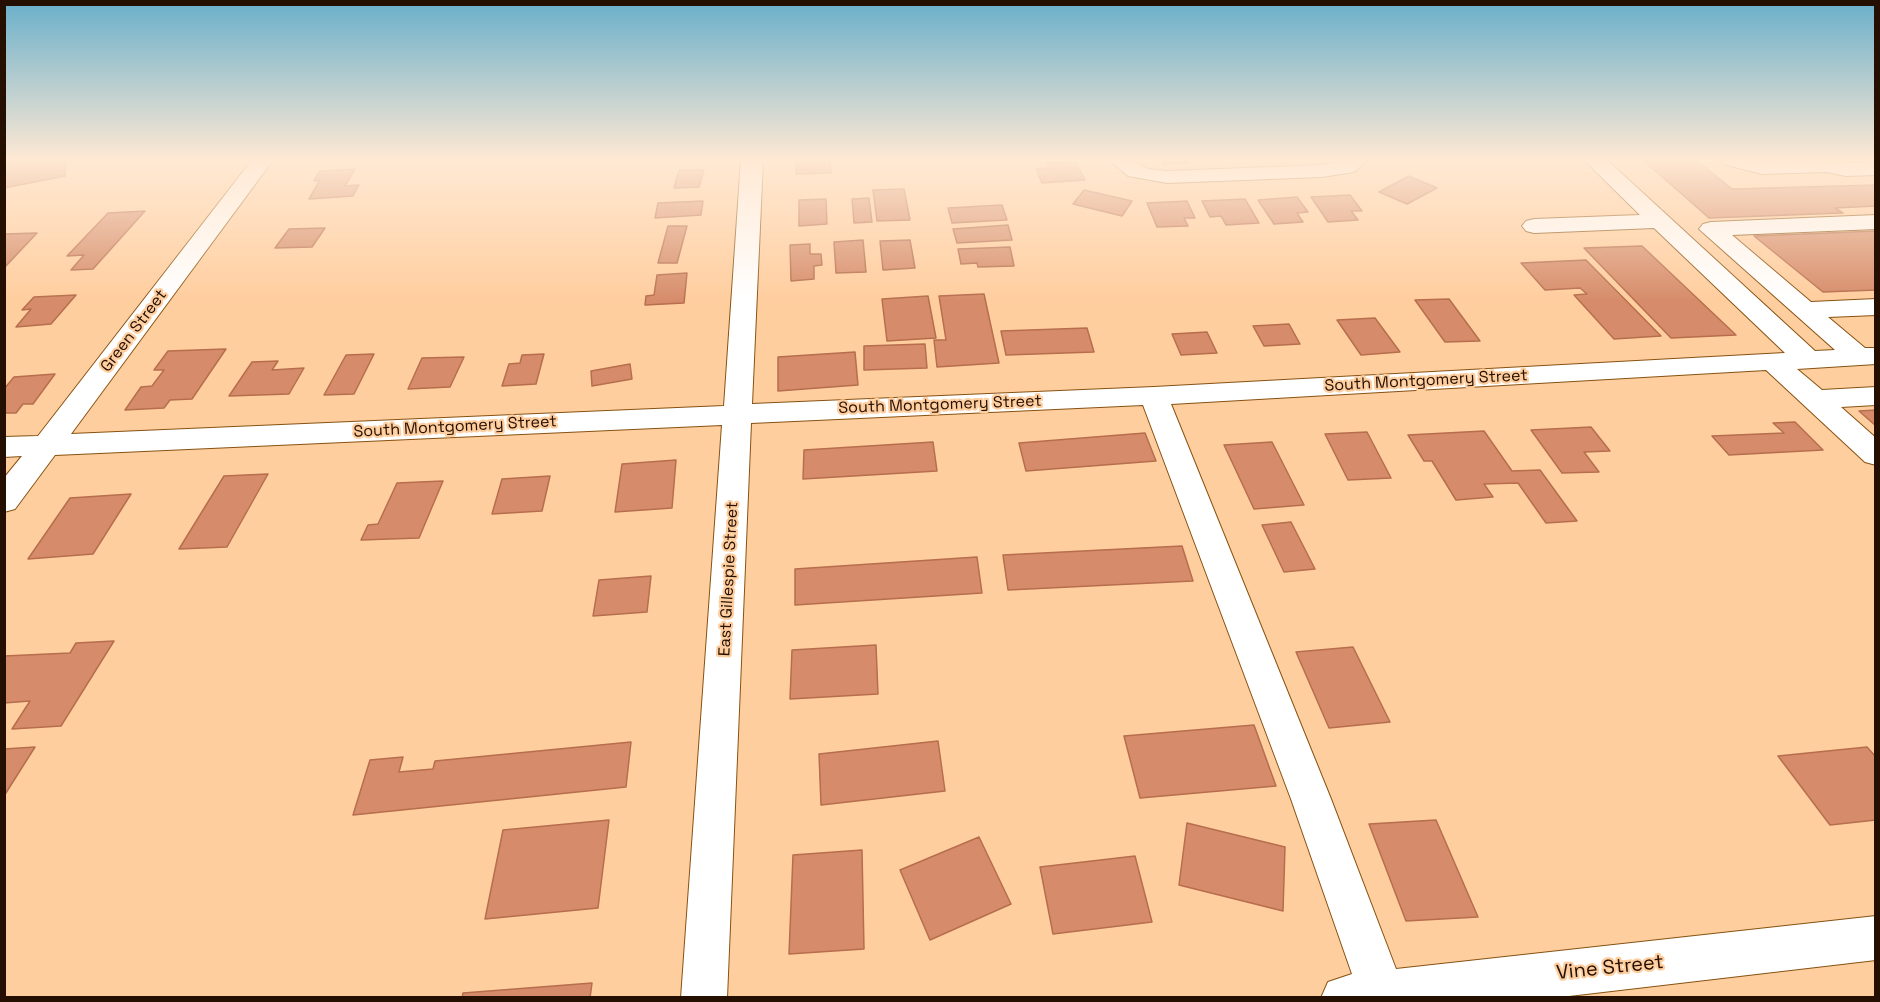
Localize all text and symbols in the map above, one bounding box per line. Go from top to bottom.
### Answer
street label: Green Street [97,286,171,376]
street label: South Montgomery Street [1324,366,1528,396]
street label: South Montgomery Street [838,392,1042,418]
street label: South Montgomery Street [353,412,557,442]
street label: East Gillespie Street [715,501,743,657]
street label: Vine Street [1555,950,1665,986]

